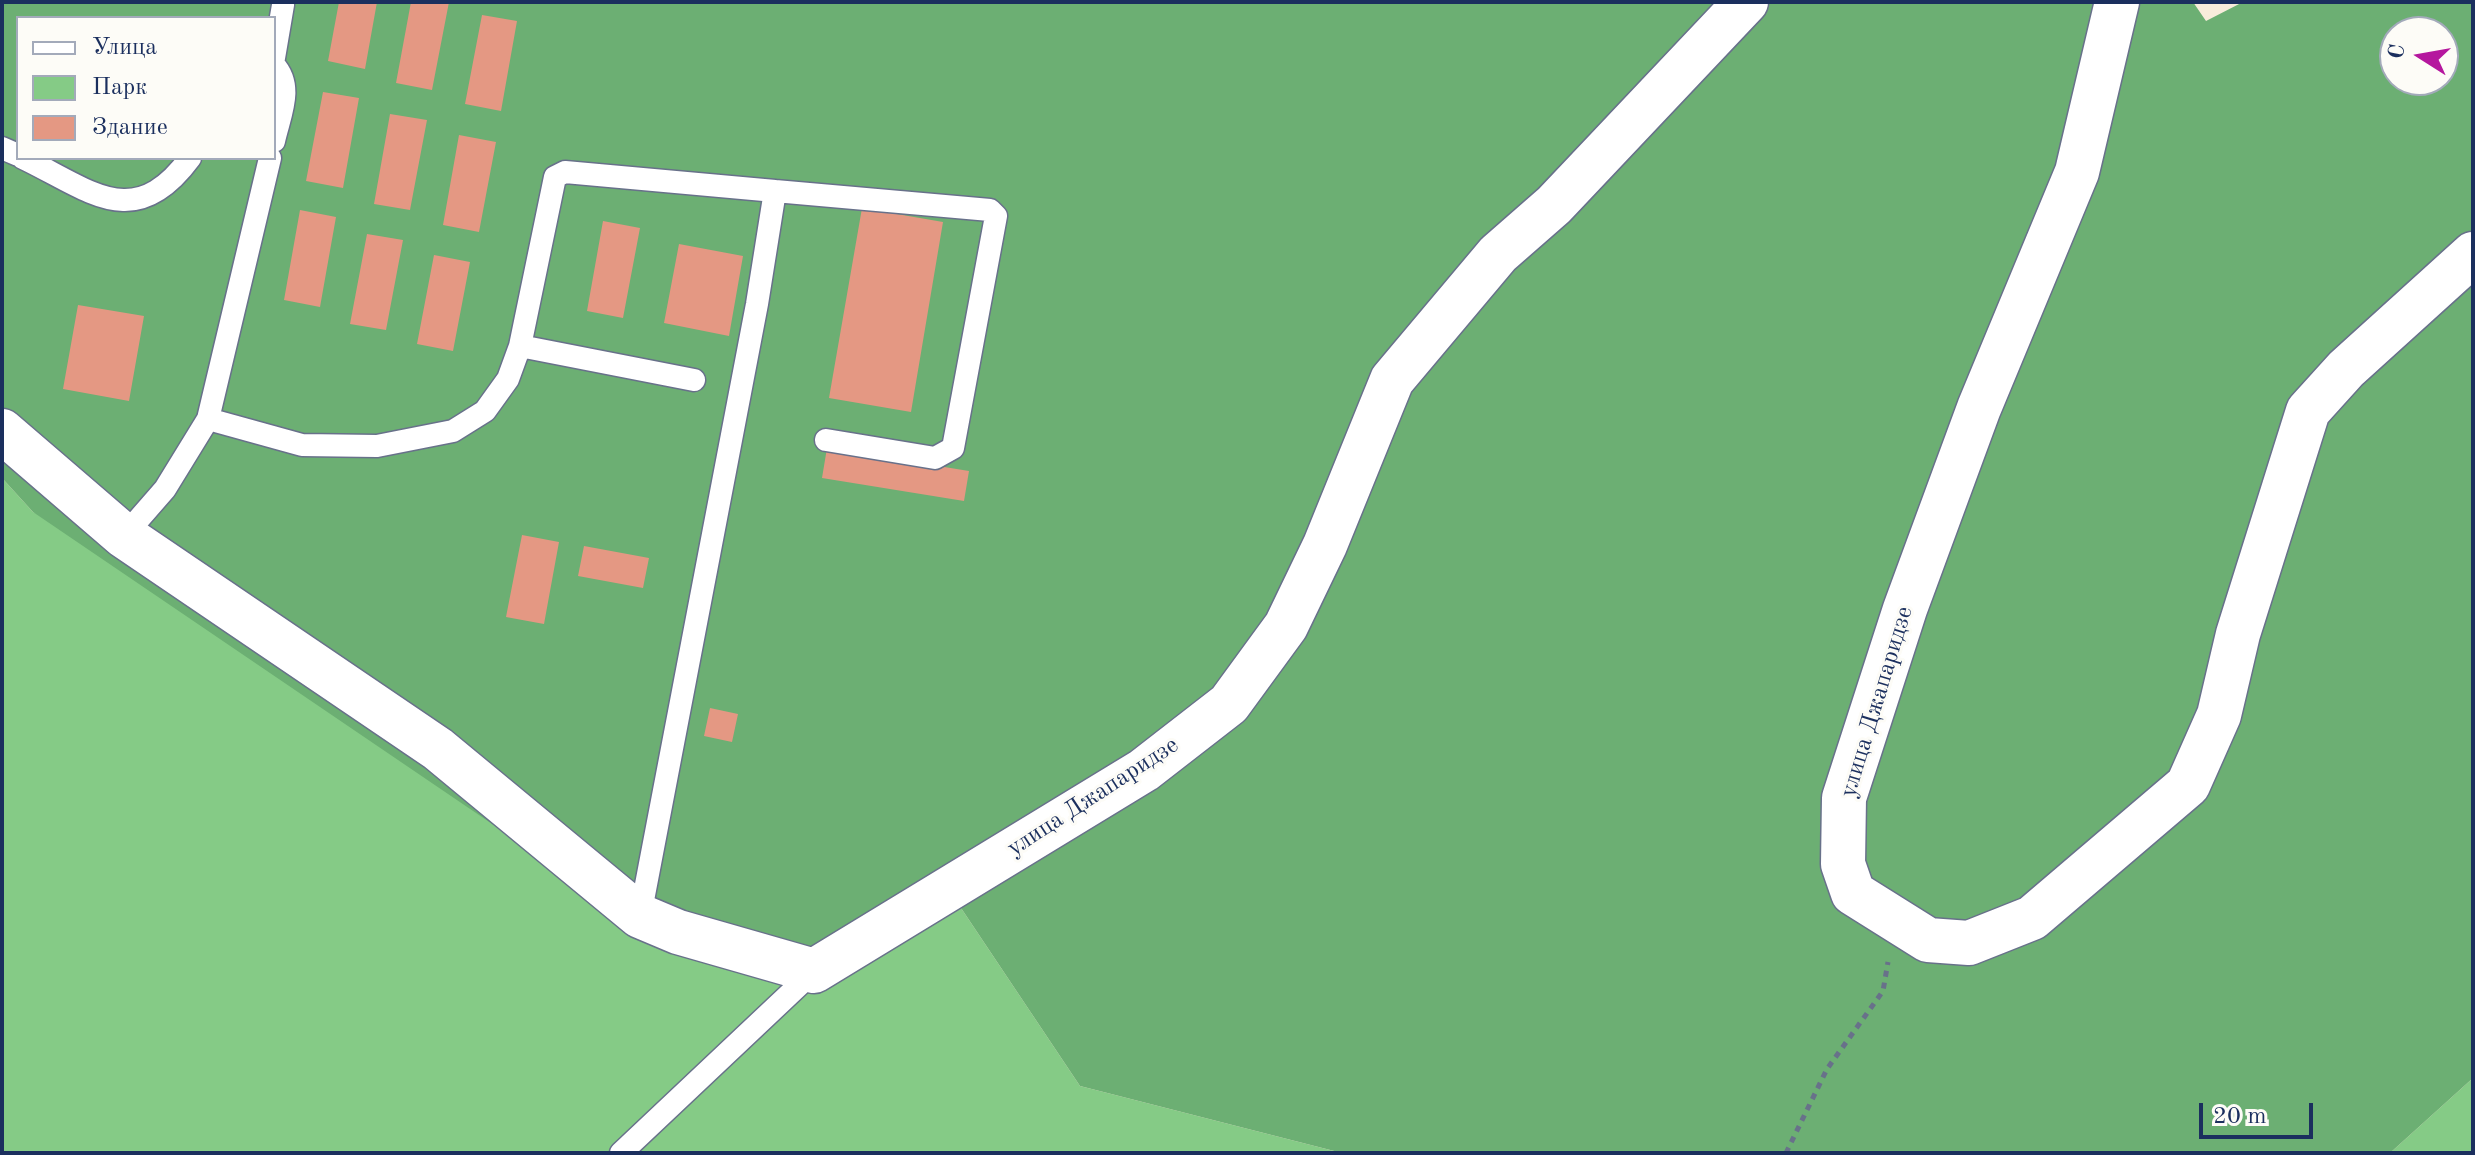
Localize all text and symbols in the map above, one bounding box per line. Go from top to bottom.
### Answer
legend [16,16,276,160]
north arrow [2379,16,2459,96]
text: Улица [92,36,157,60]
text: С [2385,43,2410,61]
text: Парк [92,76,147,100]
text: Здание [92,116,168,140]
street label: улица Джапаридзе [1834,603,1920,801]
street label: улица Джапаридзе [1002,731,1184,863]
scale bar [2203,1087,2317,1137]
text: 20 m [2213,1105,2267,1129]

